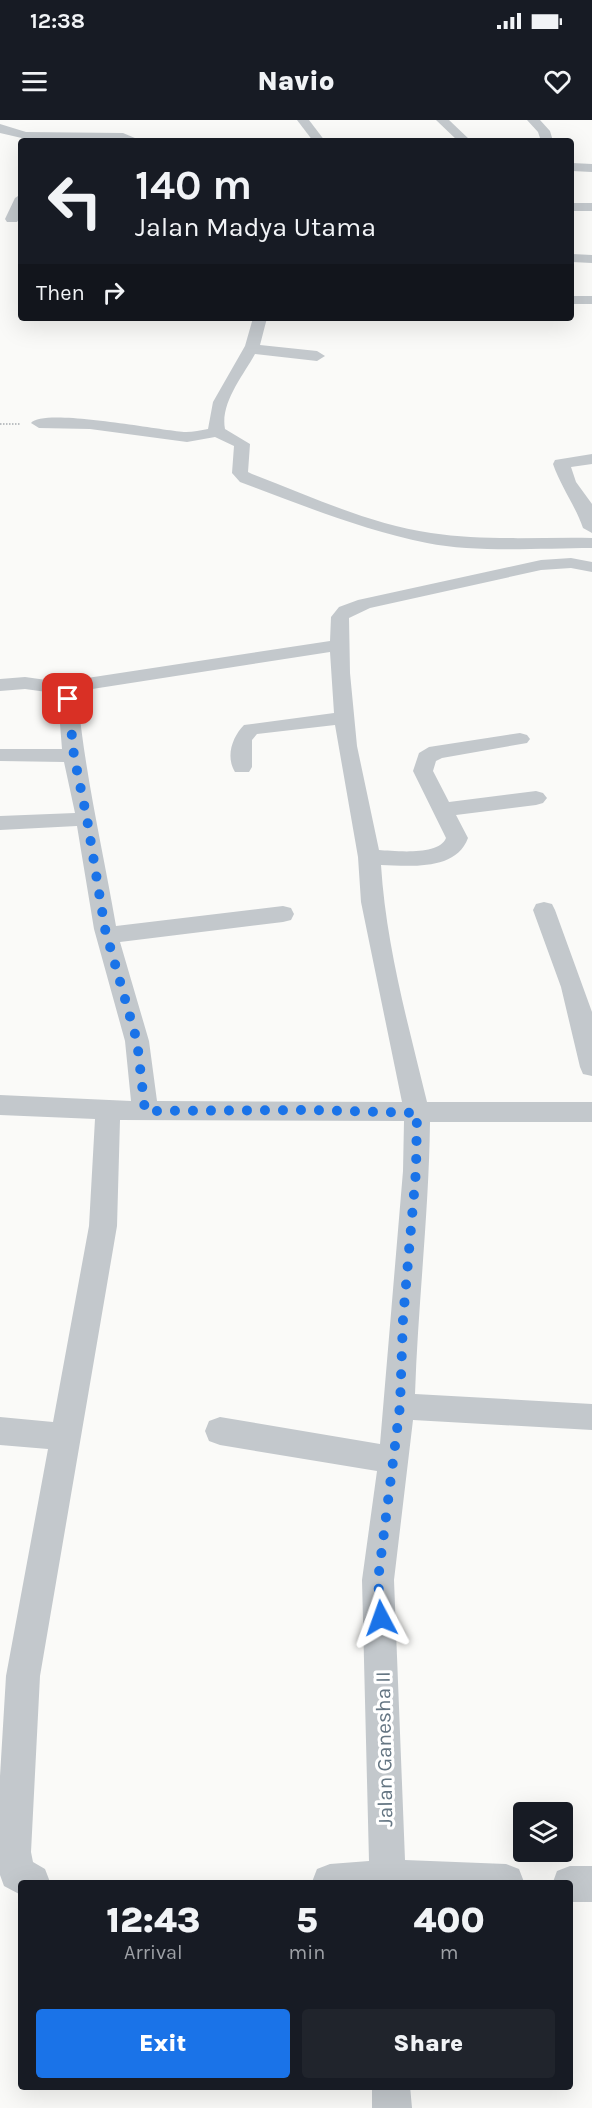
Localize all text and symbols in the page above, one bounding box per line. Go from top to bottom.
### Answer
text: 12:38 [30,8,85,34]
icon: menu [18,65,51,98]
text: Navio [257,65,335,97]
icon: heart [541,65,574,98]
text: 140 m [135,160,252,210]
icon: left [36,162,114,240]
text: Jalan Madya Utama [135,211,376,243]
icon: right [97,276,130,309]
text: Then [36,280,85,306]
pin [42,673,93,724]
icon: arrive [51,682,84,715]
position arrow [349,1586,413,1650]
street label: Jalan Ganesha II [371,1671,397,1827]
map controls [513,1802,573,1862]
button: layers [513,1802,573,1862]
text: 12:43 [106,1899,200,1941]
text: 5 [296,1899,318,1941]
text: 400 [413,1899,485,1941]
text: Arrival [124,1941,183,1964]
text: min [289,1941,325,1964]
text: m [440,1941,458,1964]
button: Exit [36,2009,290,2078]
button: Share [302,2009,555,2078]

